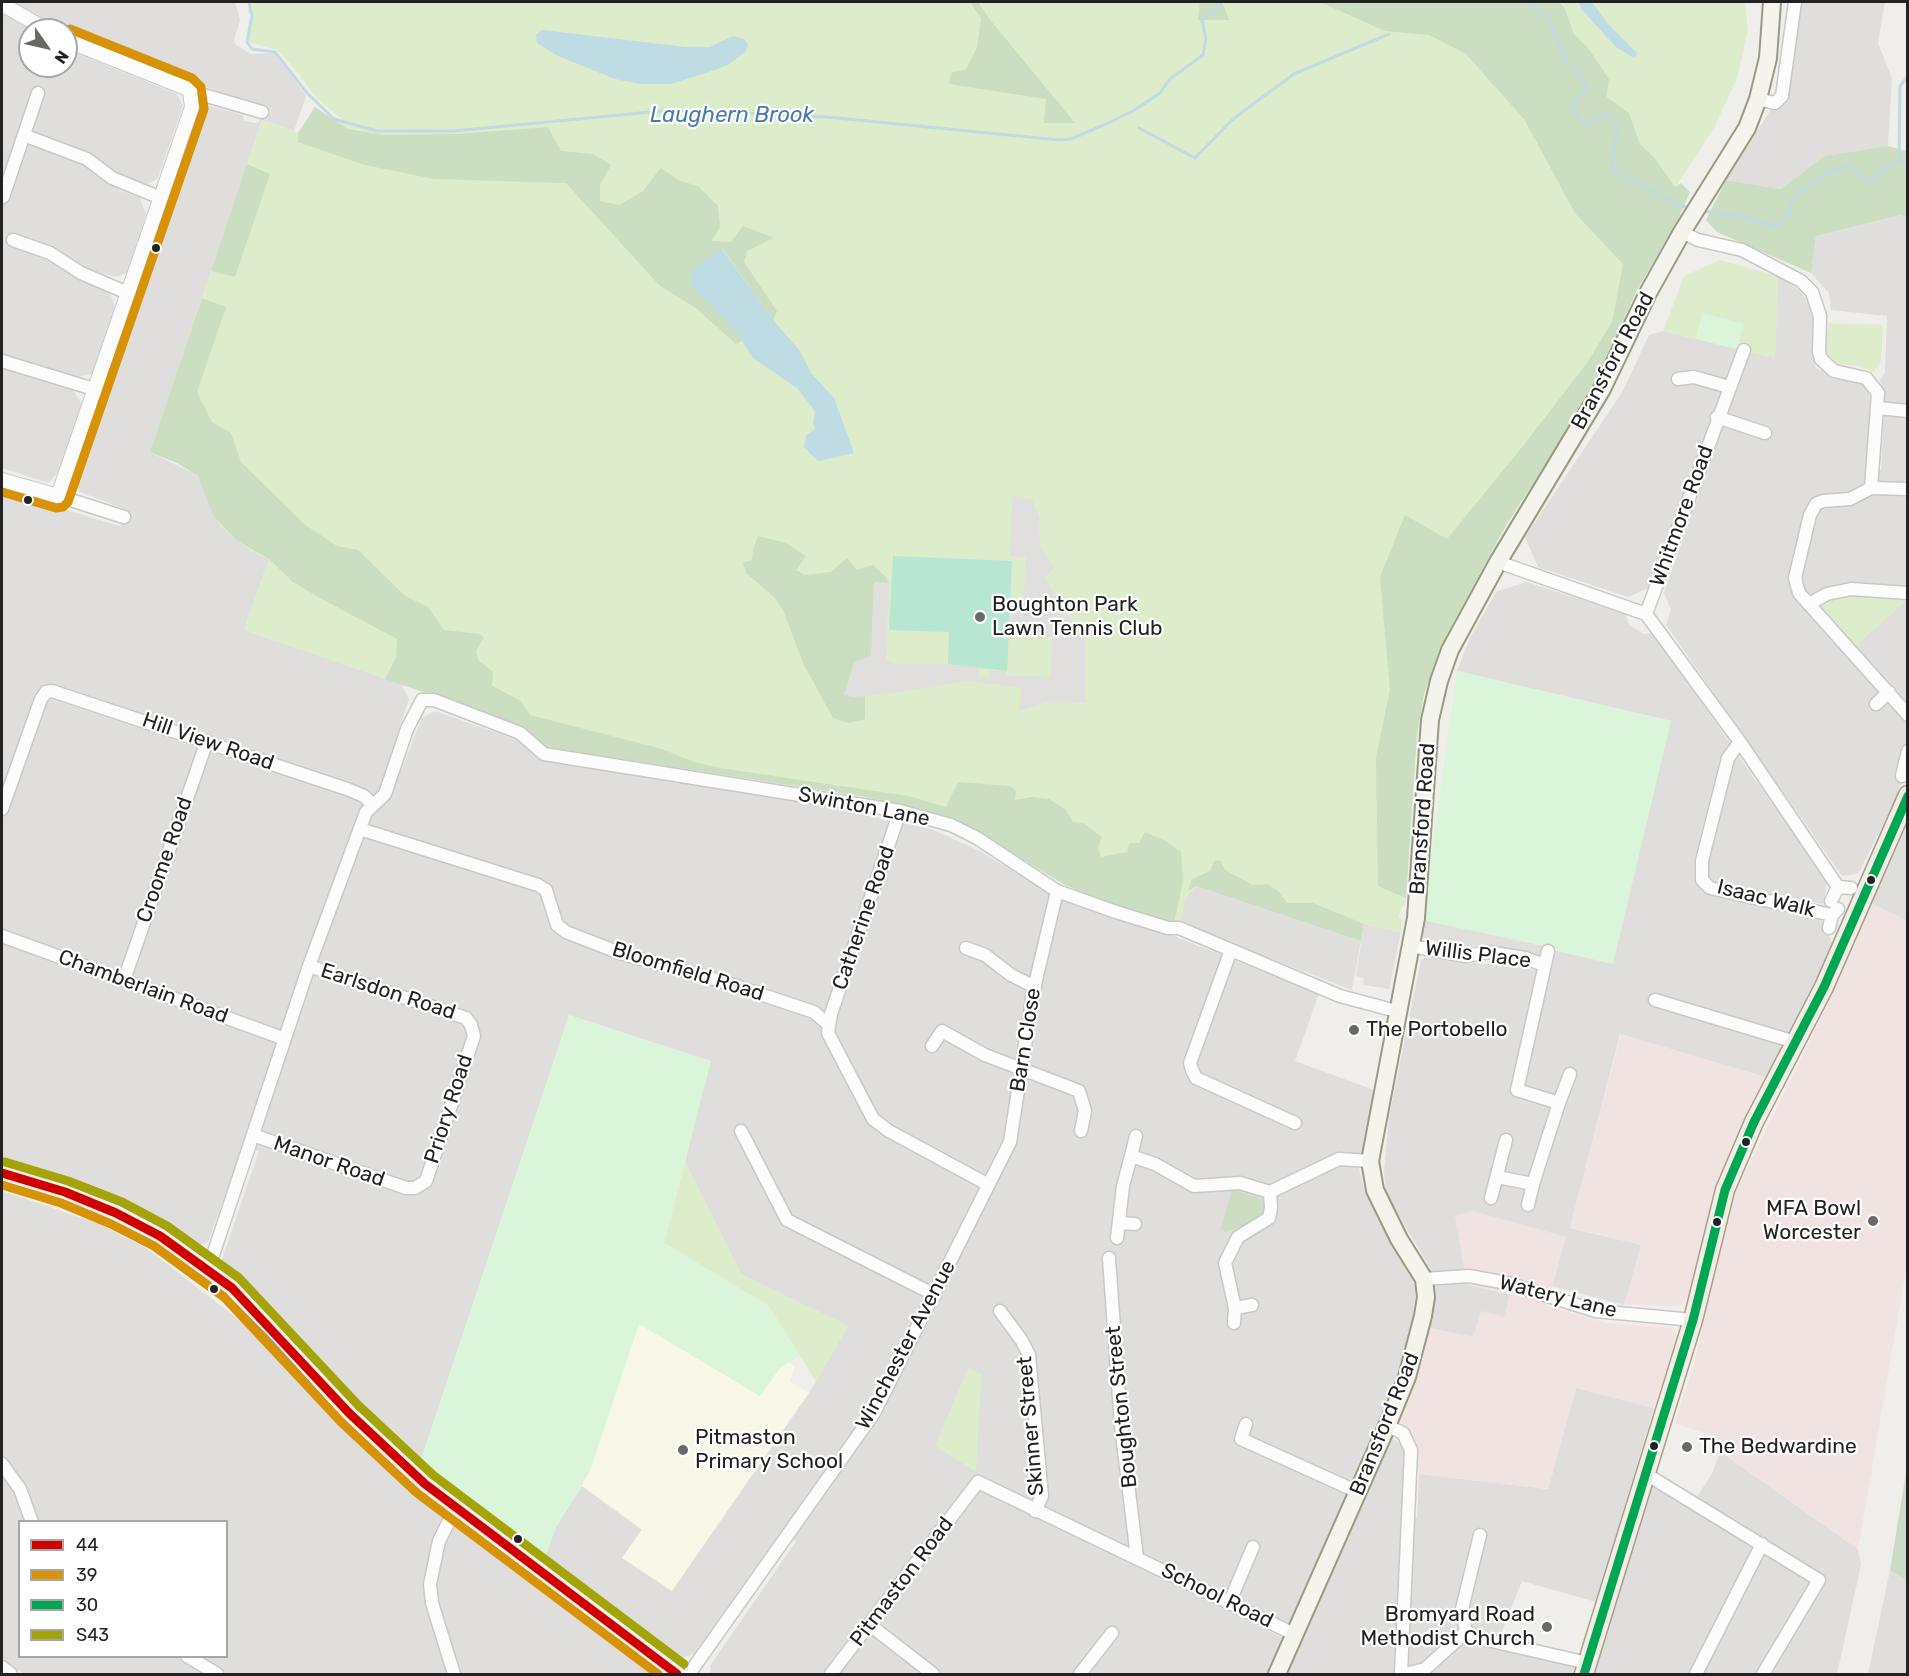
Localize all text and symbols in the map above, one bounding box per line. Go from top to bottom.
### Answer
north arrow [18,18,78,78]
text: N [51,47,73,67]
water label: Laughern Brook [650,103,814,129]
unlabelled marker [150,242,162,254]
street label: Bransford Road [1566,288,1660,434]
street label: Whitmore Road [1645,442,1719,590]
unlabelled marker [22,494,34,506]
place label: Boughton Park Lawn Tennis Club [992,592,1163,642]
marker: Boughton Park Lawn Tennis Club [973,610,987,624]
street label: Hill View Road [139,708,277,776]
street label: Bransford Road [1405,742,1441,896]
street label: Swinton Lane [796,782,932,832]
street label: Croome Road [132,794,198,926]
street label: Catherine Road [828,843,900,993]
unlabelled marker [1865,874,1877,886]
street label: Isaac Walk [1714,875,1818,923]
street label: Willis Place [1424,936,1532,974]
street label: Bloomfield Road [609,937,767,1007]
street label: Chamberlain Road [55,945,231,1029]
street label: Earlsdon Road [317,958,459,1026]
street label: Barn Close [1005,986,1047,1094]
place label: The Portobello [1366,1017,1508,1043]
marker: The Portobello [1347,1023,1361,1037]
street label: Priory Road [420,1051,478,1167]
street label: Manor Road [270,1131,388,1193]
unlabelled marker [1740,1136,1752,1148]
place label: MFA Bowl Worcester [1763,1196,1861,1246]
marker: MFA Bowl Worcester [1866,1214,1880,1228]
unlabelled marker [1711,1216,1723,1228]
street label: Winchester Avenue [851,1256,961,1434]
street label: Watery Lane [1497,1270,1619,1324]
unlabelled marker [208,1283,220,1295]
street label: Boughton Street [1101,1325,1143,1489]
street label: Bransford Road [1345,1349,1425,1499]
street label: Skinner Street [1012,1355,1050,1497]
place label: Pitmaston Primary School [695,1425,843,1475]
place label: The Bedwardine [1699,1434,1857,1460]
unlabelled marker [1648,1440,1660,1452]
marker: The Bedwardine [1680,1440,1694,1454]
marker: Pitmaston Primary School [676,1443,690,1457]
street label: Pitmaston Road [845,1512,959,1652]
legend [18,1520,228,1658]
unlabelled marker [512,1533,524,1545]
text: 44 [76,1534,98,1556]
street label: School Road [1157,1558,1277,1634]
text: 39 [76,1564,98,1586]
text: 30 [76,1594,98,1616]
place label: Bromyard Road Methodist Church [1360,1602,1535,1652]
marker: Bromyard Road Methodist Church [1540,1620,1554,1634]
text: S43 [76,1624,109,1646]

